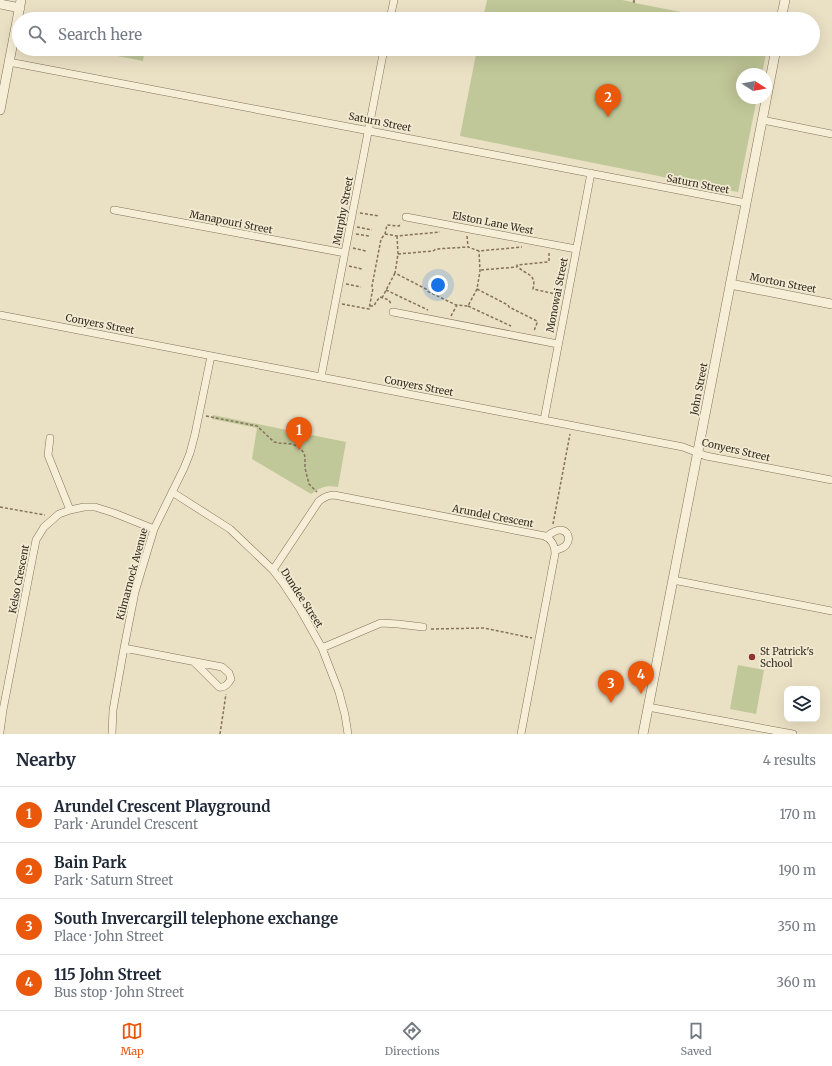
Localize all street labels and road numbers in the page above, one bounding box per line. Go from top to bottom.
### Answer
street label: Saturn Street [348,110,413,134]
street label: Saturn Street [666,172,731,196]
street label: Murphy Street [330,176,356,246]
street label: Manapouri Street [188,208,274,236]
street label: Elston Lane West [451,209,535,237]
street label: Monowai Street [543,256,571,334]
street label: Morton Street [749,270,817,296]
street label: Conyers Street [64,311,136,337]
street label: John Street [687,361,710,417]
street label: Conyers Street [383,373,455,399]
street label: Conyers Street [701,436,772,464]
street label: Arundel Crescent [450,502,535,530]
street label: Kilmarnock Avenue [113,527,151,621]
street label: Kelso Crescent [6,543,32,615]
street label: Dundee Street [278,566,326,630]

